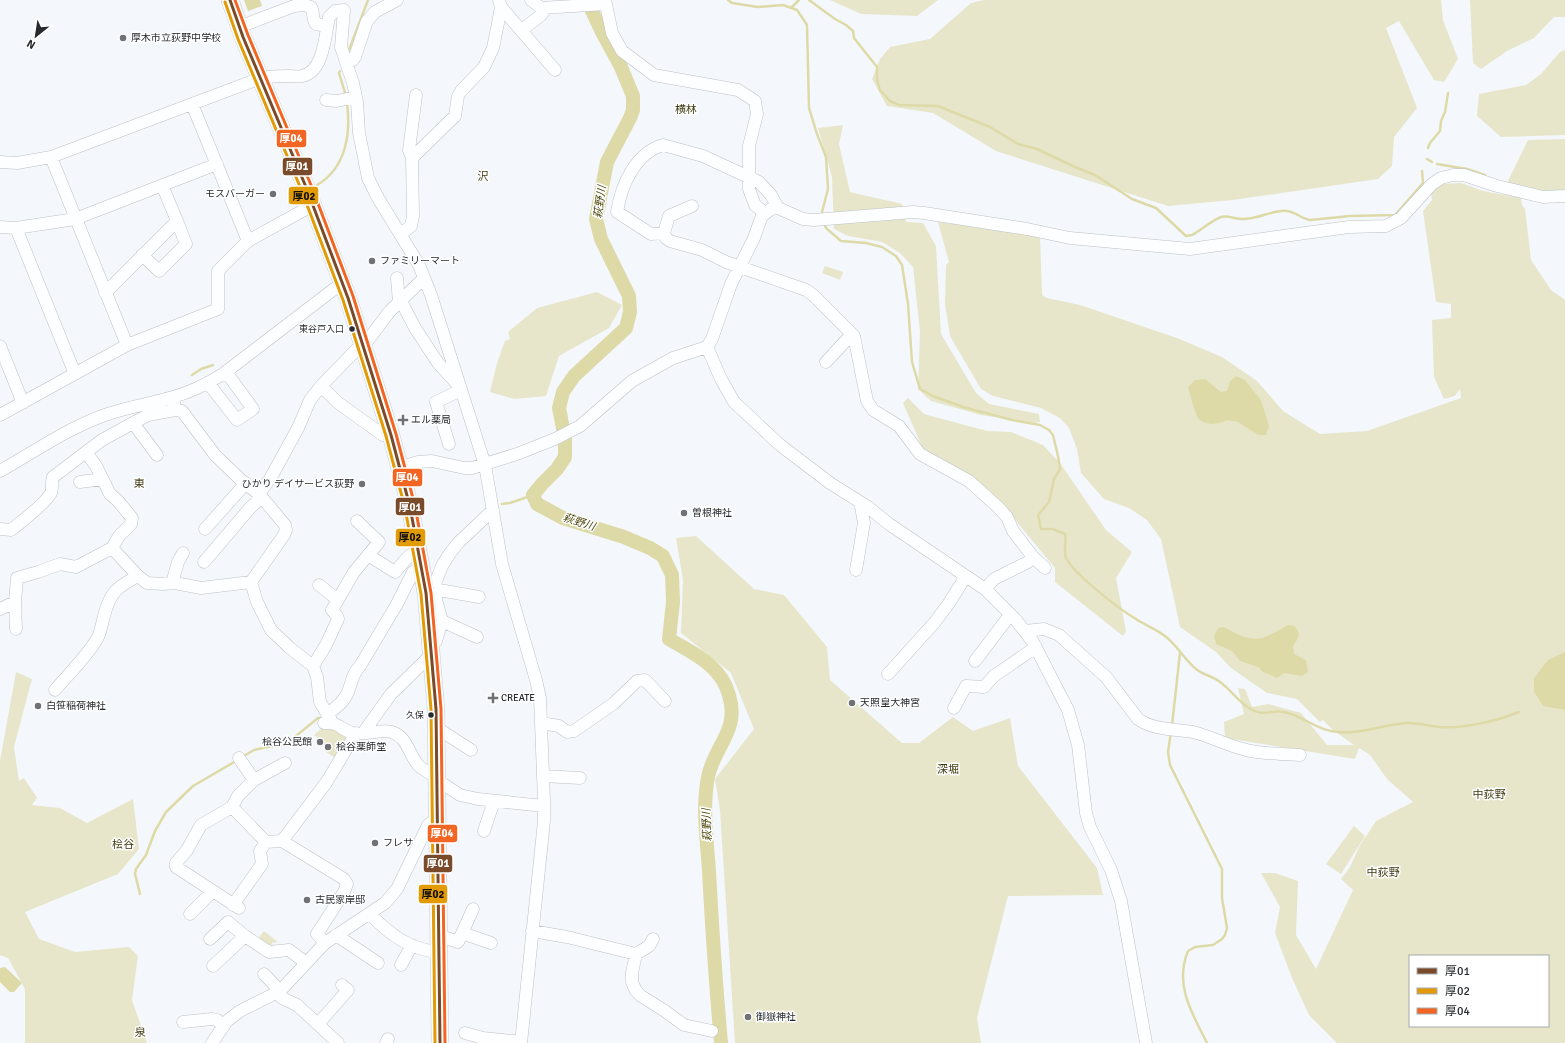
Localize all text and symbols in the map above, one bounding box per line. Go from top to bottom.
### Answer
north arrow [16,16,56,56]
place label: 厚木市立荻野中学校 [131,32,221,44]
marker: 厚木市立荻野中学校 [118,33,128,43]
text: N [25,37,38,52]
district label: 横林 [675,103,697,116]
line badge: 厚04 [276,129,307,148]
text: 厚04 [280,132,302,145]
line badge: 厚01 [282,157,313,176]
text: 厚01 [286,160,308,173]
district label: 沢 [478,170,489,183]
water label: 萩野川 [591,184,609,219]
line badge: 厚02 [288,186,319,205]
place label: モスバーガー [205,188,265,200]
marker: モスバーガー [268,189,278,199]
text: 厚02 [293,190,315,203]
place label: ファミリーマート [380,255,460,267]
marker: ファミリーマート [367,256,377,266]
place label: 東谷戸入口 [299,324,344,335]
marker: 東谷戸入口 [347,324,357,334]
place label: エル薬局 [411,414,451,426]
marker: エル薬局 [398,415,408,425]
line badge: 厚04 [392,468,423,487]
text: 厚04 [396,471,418,484]
district label: 東 [134,477,145,490]
place label: ひかり デイサービス荻野 [242,478,354,490]
marker: ひかり デイサービス荻野 [357,479,367,489]
line badge: 厚01 [395,497,425,516]
text: 厚01 [399,501,421,514]
place label: 曽根神社 [692,507,732,519]
marker: 曽根神社 [679,508,689,518]
water label: 萩野川 [561,511,598,534]
line badge: 厚02 [395,528,426,547]
text: 厚02 [399,531,421,544]
place label: CREATE [501,692,535,704]
marker: CREATE [488,693,498,703]
place label: 天照皇大神宮 [860,697,920,709]
marker: 天照皇大神宮 [847,698,857,708]
place label: 白笹稲荷神社 [46,700,106,712]
marker: 白笹稲荷神社 [33,701,43,711]
place label: 久保 [406,710,424,721]
marker: 久保 [426,710,436,720]
place label: 桧谷公民館 [262,736,312,748]
marker: 桧谷公民館 [315,737,325,747]
place label: 桧谷薬師堂 [336,741,386,753]
marker: 桧谷薬師堂 [323,742,333,752]
district label: 深堀 [937,763,959,776]
district label: 中荻野 [1473,788,1506,801]
water label: 萩野川 [700,807,714,842]
line badge: 厚04 [427,824,458,843]
text: 厚04 [431,827,453,840]
place label: フレサ [383,837,413,849]
district label: 桧谷 [112,838,134,851]
marker: フレサ [370,838,380,848]
line badge: 厚01 [423,854,453,873]
text: 厚01 [427,857,449,870]
district label: 中荻野 [1367,866,1400,879]
line badge: 厚02 [418,884,448,904]
text: 厚02 [422,888,444,901]
place label: 古民家岸邸 [315,894,365,906]
marker: 古民家岸邸 [302,895,312,905]
legend [1409,955,1549,1027]
text: 厚01 [1445,964,1470,979]
text: 厚02 [1445,984,1470,999]
text: 厚04 [1445,1004,1470,1019]
place label: 御嶽神社 [756,1011,796,1023]
marker: 御嶽神社 [743,1012,753,1022]
district label: 泉 [135,1026,147,1039]

